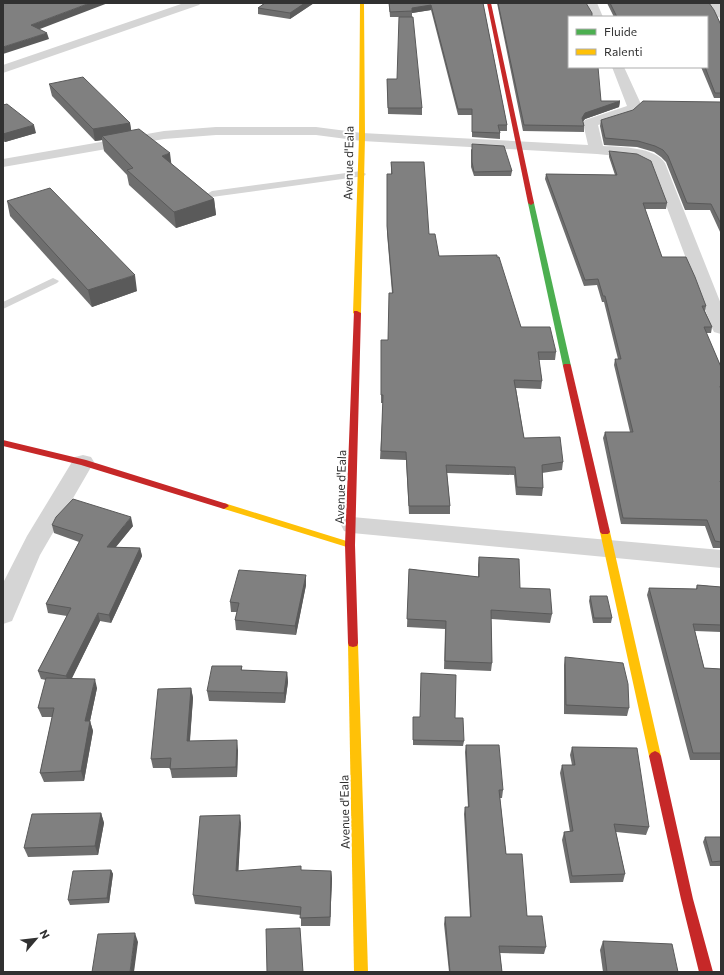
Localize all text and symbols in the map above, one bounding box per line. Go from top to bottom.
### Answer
legend [568,16,708,68]
text: Fluide [604,24,637,38]
text: Ralenti [604,44,643,58]
street label: Avenue d'Eala [340,126,356,200]
street label: Avenue d'Eala [332,450,348,524]
street label: Avenue d'Eala [336,775,352,849]
north arrow [16,919,56,959]
text: N [38,927,53,941]

